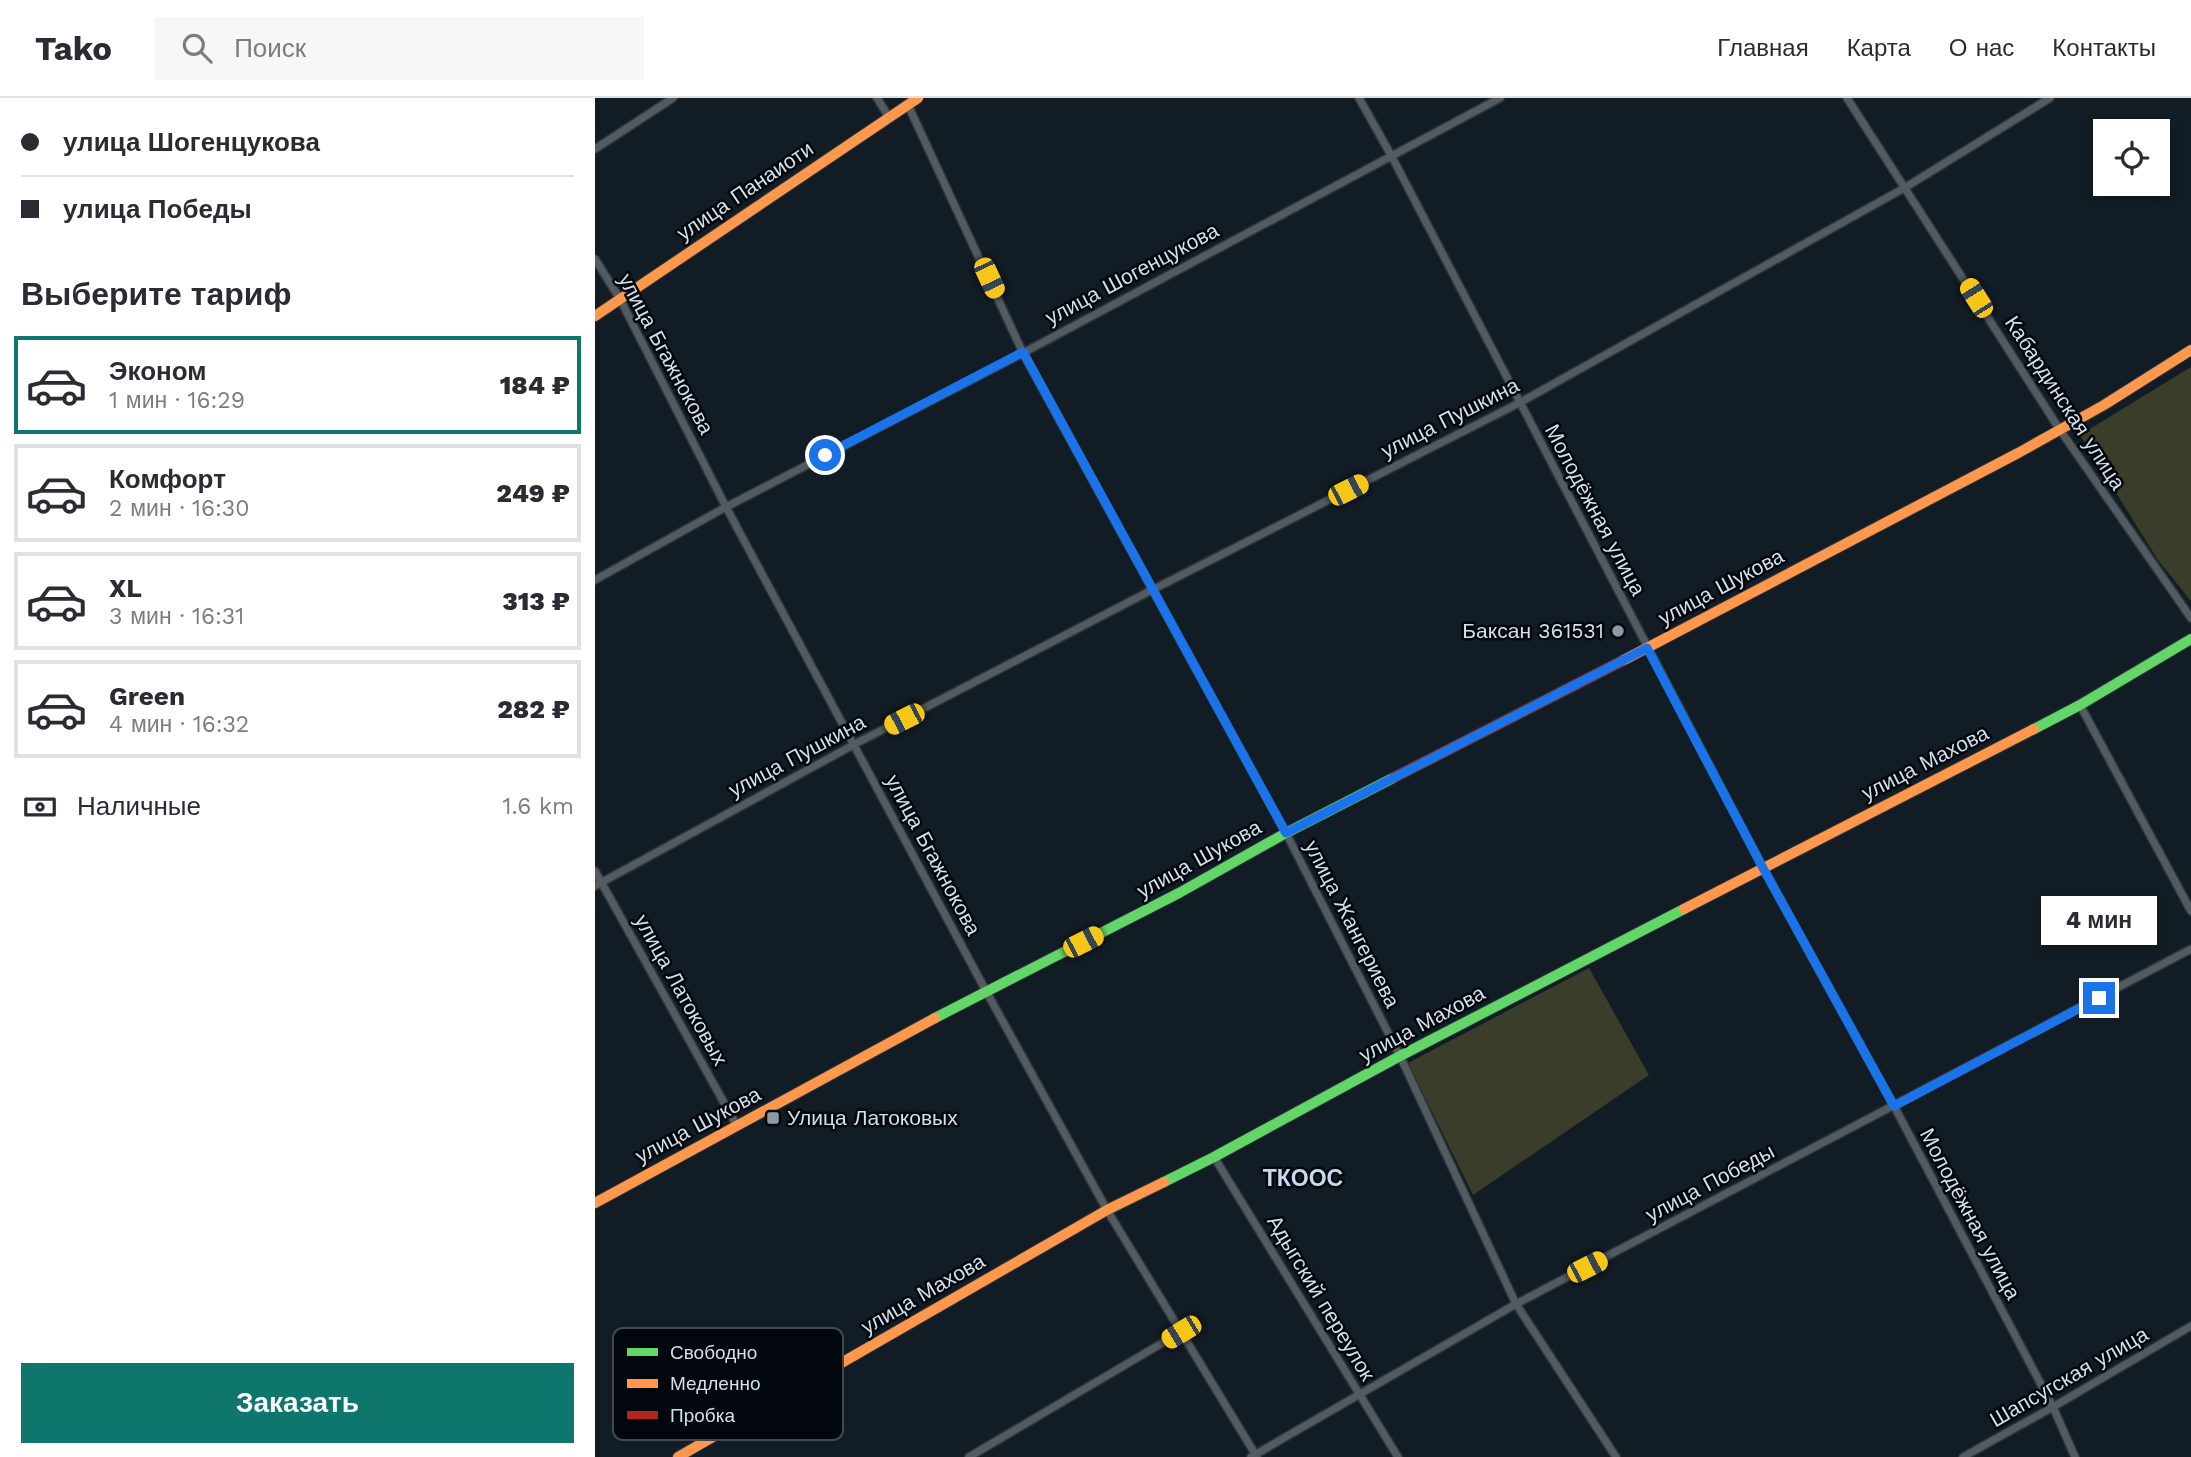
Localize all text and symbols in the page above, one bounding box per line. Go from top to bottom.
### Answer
search box [154,17,644,80]
text: Tako [35,29,112,68]
icon: search [178,29,216,67]
text: Поиск [234,33,306,63]
text: Главная [1717,34,1809,62]
text: Карта [1847,34,1911,62]
text: О нас [1949,34,2014,62]
text: Контакты [2052,34,2156,62]
map controls [2093,119,2170,196]
button: locate [2093,119,2170,196]
text: улица Шогенцукова [63,127,320,157]
street label: улица Панаиоти [672,136,818,245]
text: улица Победы [63,194,252,224]
street label: улица Шогенцукова [1041,217,1223,330]
car [971,255,1008,301]
street label: улица Бгажнокова [613,269,720,439]
text: Выберите тариф [21,275,292,313]
car [1956,275,1997,321]
street label: Кабардинская улица [2000,311,2131,495]
icon: car [25,354,88,417]
text: Эконом [109,356,207,386]
text: 184 ₽ [500,370,570,400]
street label: улица Пушкина [1377,372,1523,463]
text: 1 мин · 16:29 [109,387,245,414]
street label: Молодёжная улица [1540,420,1651,600]
route start [809,439,841,471]
icon: car [25,462,88,525]
text: Комфорт [109,464,226,494]
car [1325,471,1372,509]
text: 249 ₽ [496,478,570,508]
text: 2 мин · 16:30 [109,495,250,522]
street label: улица Шукова [1654,543,1788,630]
icon: car [25,570,88,633]
text: XL [109,573,142,603]
text: 313 ₽ [502,586,570,616]
text: 3 мин · 16:31 [109,603,244,630]
place label: Баксан 361531 [1462,618,1604,643]
marker: Баксан 361531 [1610,623,1626,639]
icon: car [25,678,88,741]
text: Green [109,681,185,711]
text: 282 ₽ [497,694,570,724]
car [881,700,928,738]
street label: улица Пушкина [724,709,870,802]
text: 4 мин · 16:32 [109,711,249,738]
street label: улица Махова [1857,720,1993,805]
street label: улица Бгажнокова [880,770,987,940]
icon: cash [21,788,59,826]
text: Наличные [77,791,201,821]
text: 1.6 km [502,793,574,820]
street label: улица Шукова [1132,814,1266,903]
street label: улица Жангериева [1299,836,1406,1012]
callout: 4 мин [2041,897,2157,946]
text: 4 мин [2066,907,2132,934]
street label: улица Латоковых [630,910,734,1070]
car [1060,923,1107,961]
street label: улица Махова [1355,980,1489,1067]
route end [2083,982,2115,1014]
street label: улица Шукова [631,1081,765,1168]
place label: Улица Латоковых [787,1105,958,1130]
marker: Улица Латоковых [765,1110,781,1126]
street label: Молодёжная улица [1915,1124,2026,1304]
street label: улица Победы [1641,1138,1778,1227]
district label: ТКООС [1263,1165,1343,1192]
street label: Адыгский переулок [1262,1211,1381,1386]
street label: улица Махова [856,1248,989,1339]
car [1564,1248,1611,1286]
car [1158,1312,1205,1352]
street label: Шапсугская улица [1985,1321,2153,1432]
legend [613,1328,843,1440]
text: Свободно [670,1341,757,1364]
button: Заказать [21,1363,574,1443]
text: Медленно [670,1372,760,1395]
text: Пробка [670,1404,735,1427]

